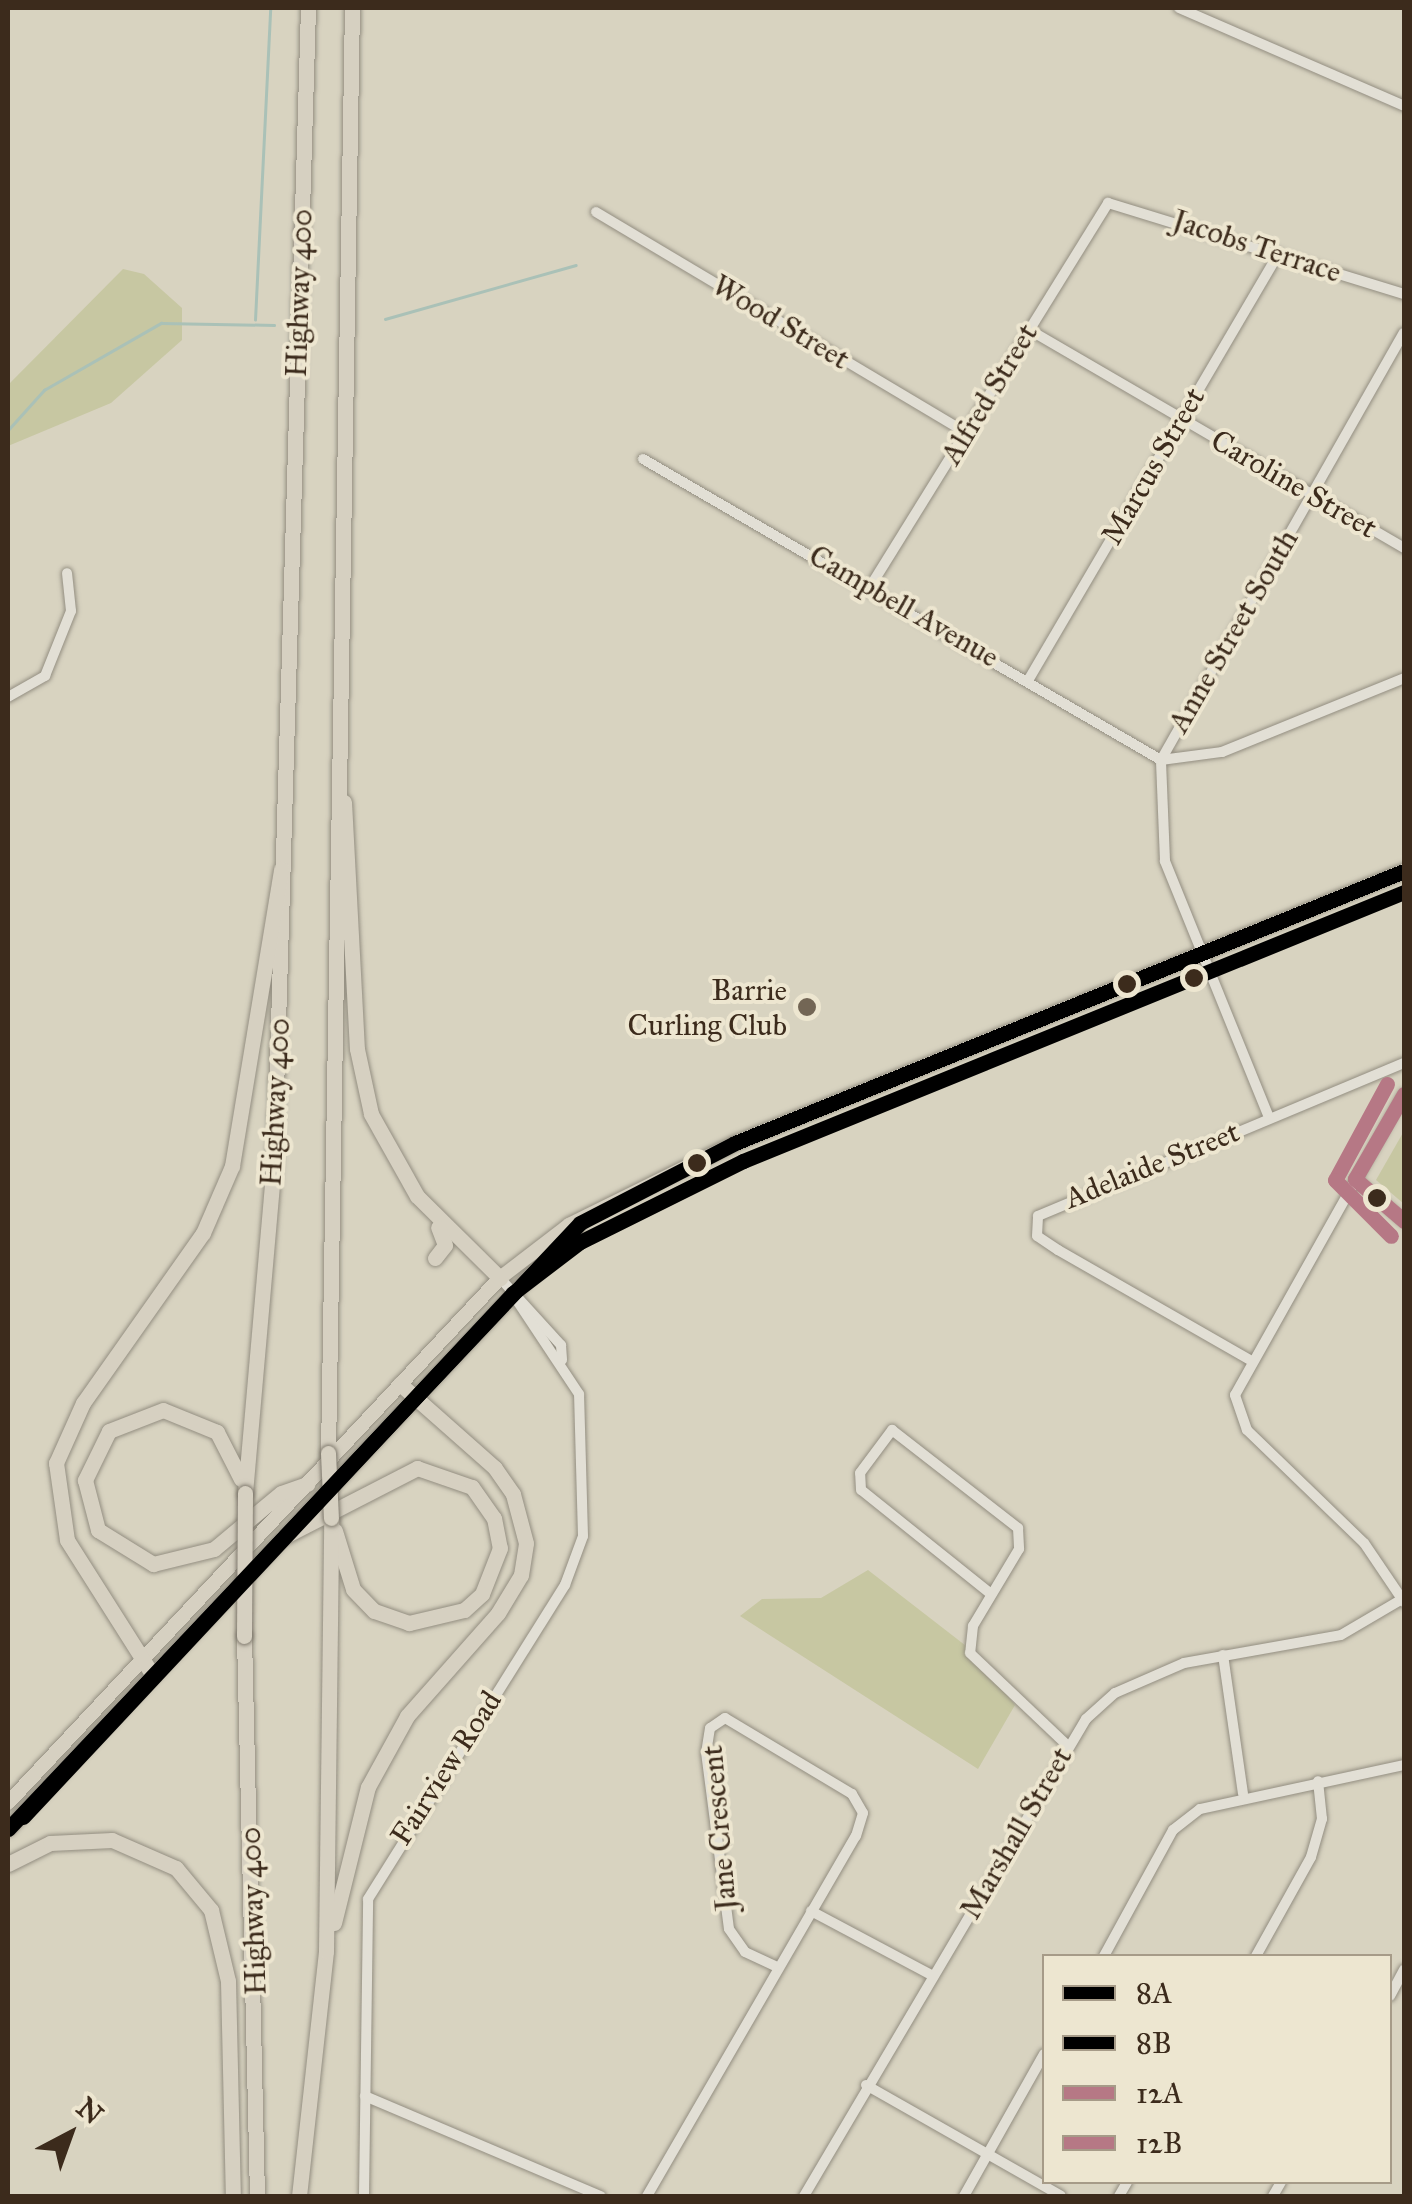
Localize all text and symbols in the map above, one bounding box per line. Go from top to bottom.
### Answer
street label: Jacobs Terrace [1168,202,1346,290]
street label: Highway 400 [278,208,320,378]
street label: Wood Street [706,267,856,377]
street label: Alfred Street [933,317,1045,471]
street label: Marcus Street [1094,381,1212,551]
street label: Caroline Street [1205,422,1383,546]
street label: Anne Street South [1160,523,1306,739]
street label: Campbell Avenue [803,537,1005,675]
unlabelled marker [1184,968,1204,988]
place label: Barrie Curling Club [627,972,787,1042]
unlabelled marker [1117,974,1137,994]
marker: Barrie Curling Club [796,996,818,1018]
street label: Highway 400 [253,1017,297,1187]
street label: Adelaide Street [1059,1114,1245,1216]
unlabelled marker [687,1153,707,1173]
unlabelled marker [1367,1188,1387,1208]
street label: Fairview Road [383,1684,509,1852]
street label: Marshall Street [952,1741,1080,1925]
street label: Jane Crescent [694,1744,744,1912]
street label: Highway 400 [232,1826,274,1996]
legend [1042,1954,1392,2184]
text: 8A [1136,1975,1172,2011]
text: 8B [1136,2025,1172,2061]
text: 12A [1136,2075,1183,2111]
north arrow [20,2084,120,2184]
text: N [70,2090,110,2132]
text: 12B [1136,2125,1182,2161]

